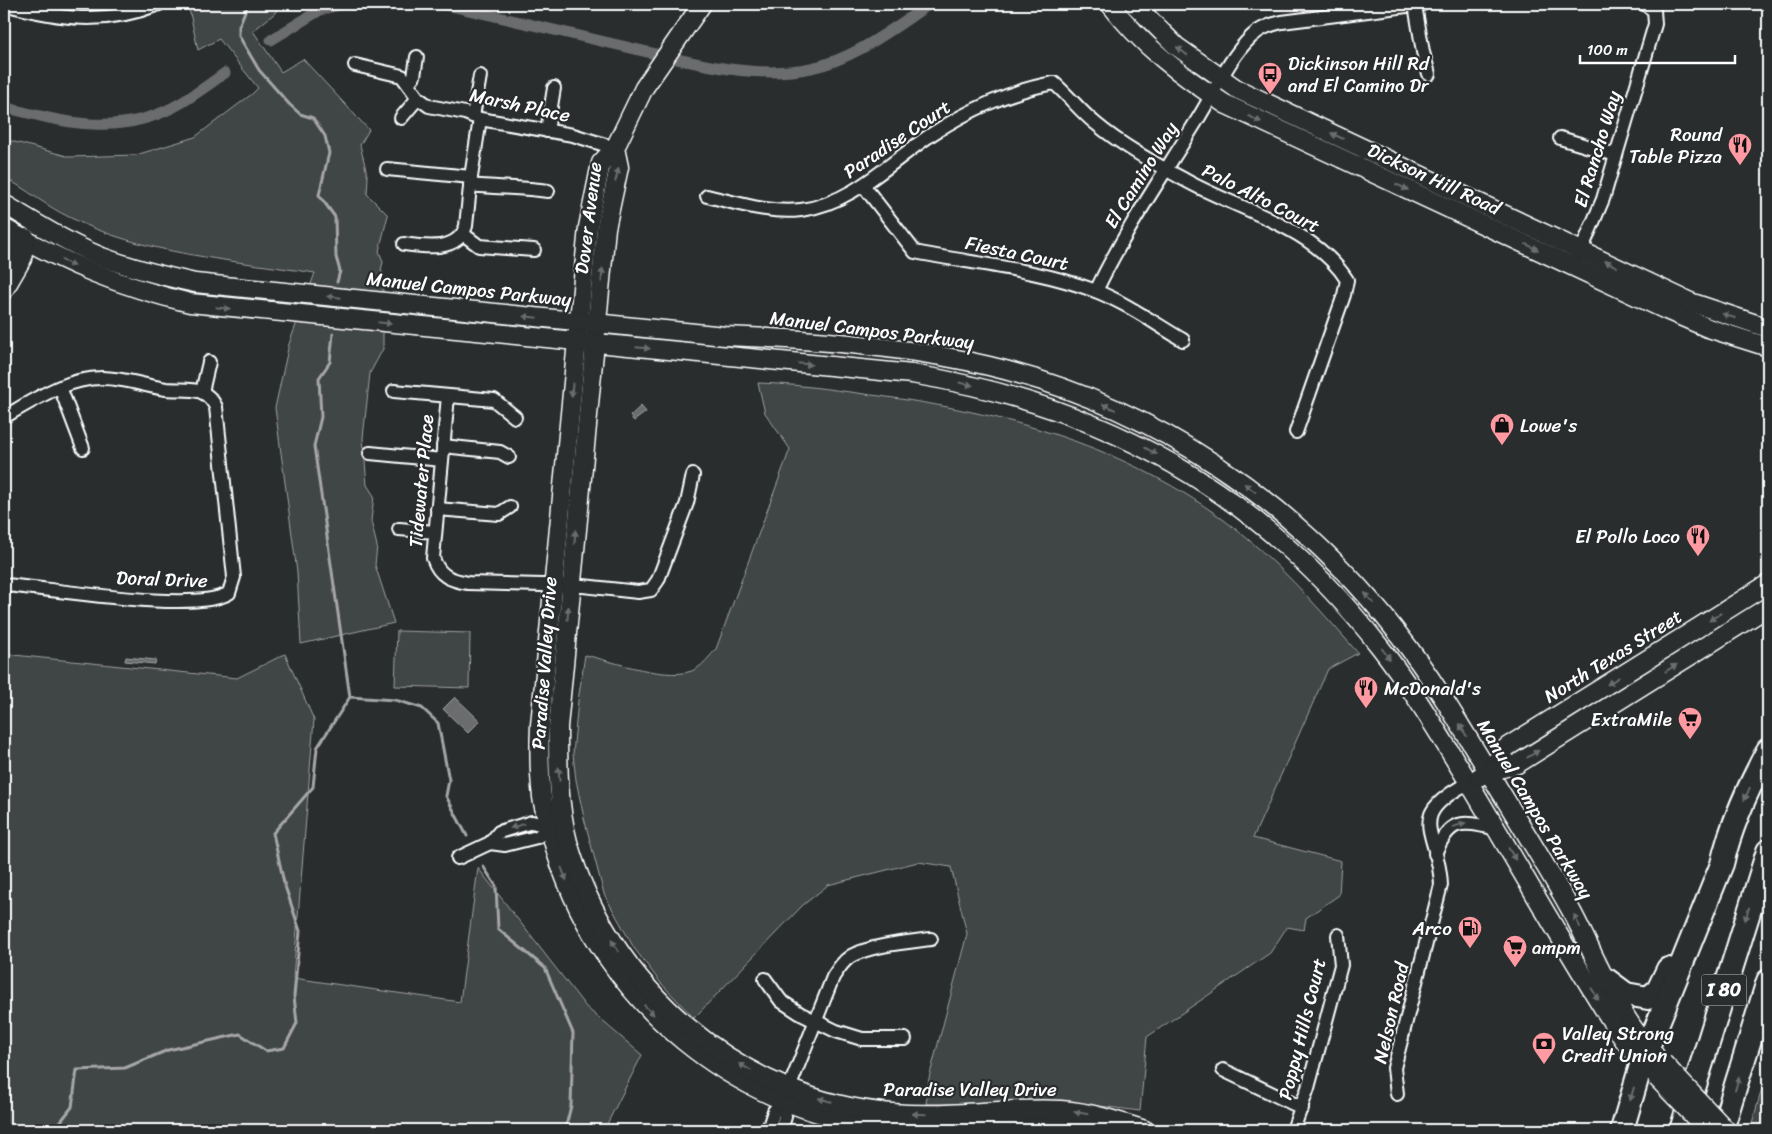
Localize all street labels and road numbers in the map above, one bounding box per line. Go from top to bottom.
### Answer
street label: Marsh Place [467,78,573,132]
street label: El Rancho Way [1564,87,1630,211]
street label: Paradise Court [836,91,958,187]
street label: El Camino Way [1095,115,1187,235]
street label: Dickson Hill Road [1362,134,1508,225]
street label: Palo Alto Court [1196,154,1326,242]
street label: Dover Avenue [565,160,611,276]
street label: Fiesta Court [962,226,1072,280]
street label: Manuel Campos Parkway [365,262,573,316]
street label: Manuel Campos Parkway [768,301,976,359]
street label: Tidewater Place [399,413,443,549]
street label: Doral Drive [116,561,209,597]
street label: Paradise Valley Drive [521,575,567,751]
street label: North Texas Street [1537,600,1689,712]
street label: Manuel Campos Parkway [1468,712,1602,906]
street label: Poppy Hills Court [1268,955,1336,1103]
street label: Nelson Road [1363,957,1419,1067]
road number: I 80 [1702,974,1746,1006]
street label: Paradise Valley Drive [883,1073,1057,1106]

